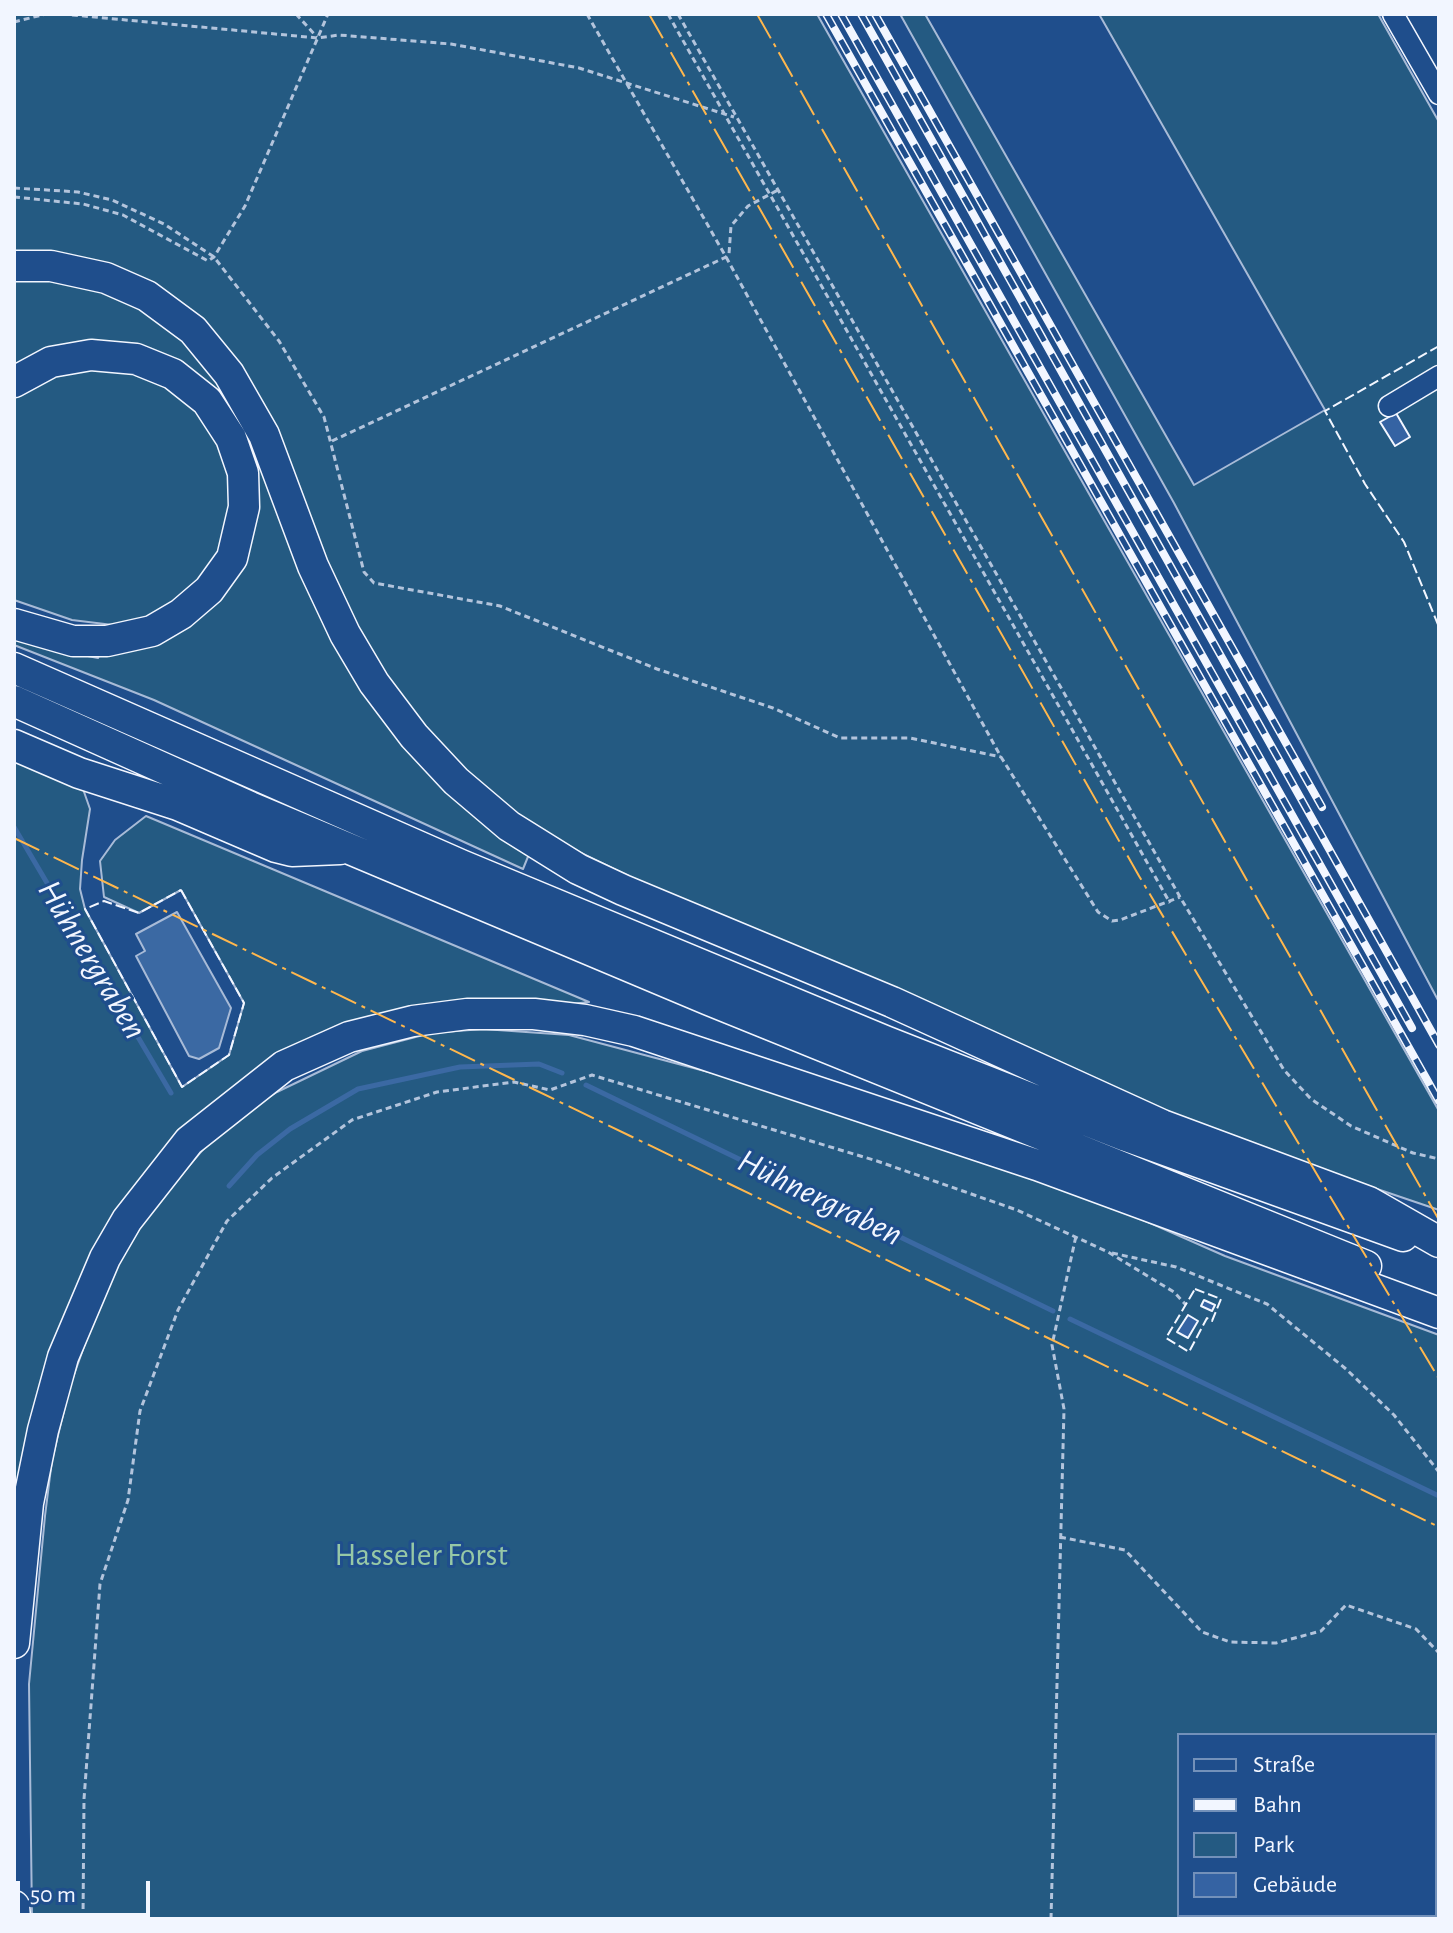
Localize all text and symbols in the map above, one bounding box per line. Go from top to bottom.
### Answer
water label: Hühnergraben [29,873,155,1047]
water label: Hühnergraben [731,1141,909,1255]
park label: Hasseler Forst [334,1536,508,1574]
legend [1177,1733,1437,1917]
text: Straße [1253,1753,1315,1777]
text: Bahn [1253,1793,1302,1817]
text: Park [1253,1833,1294,1857]
scale bar [20,1865,154,1915]
text: Gebäude [1253,1873,1337,1897]
text: 50 m [30,1883,76,1907]

